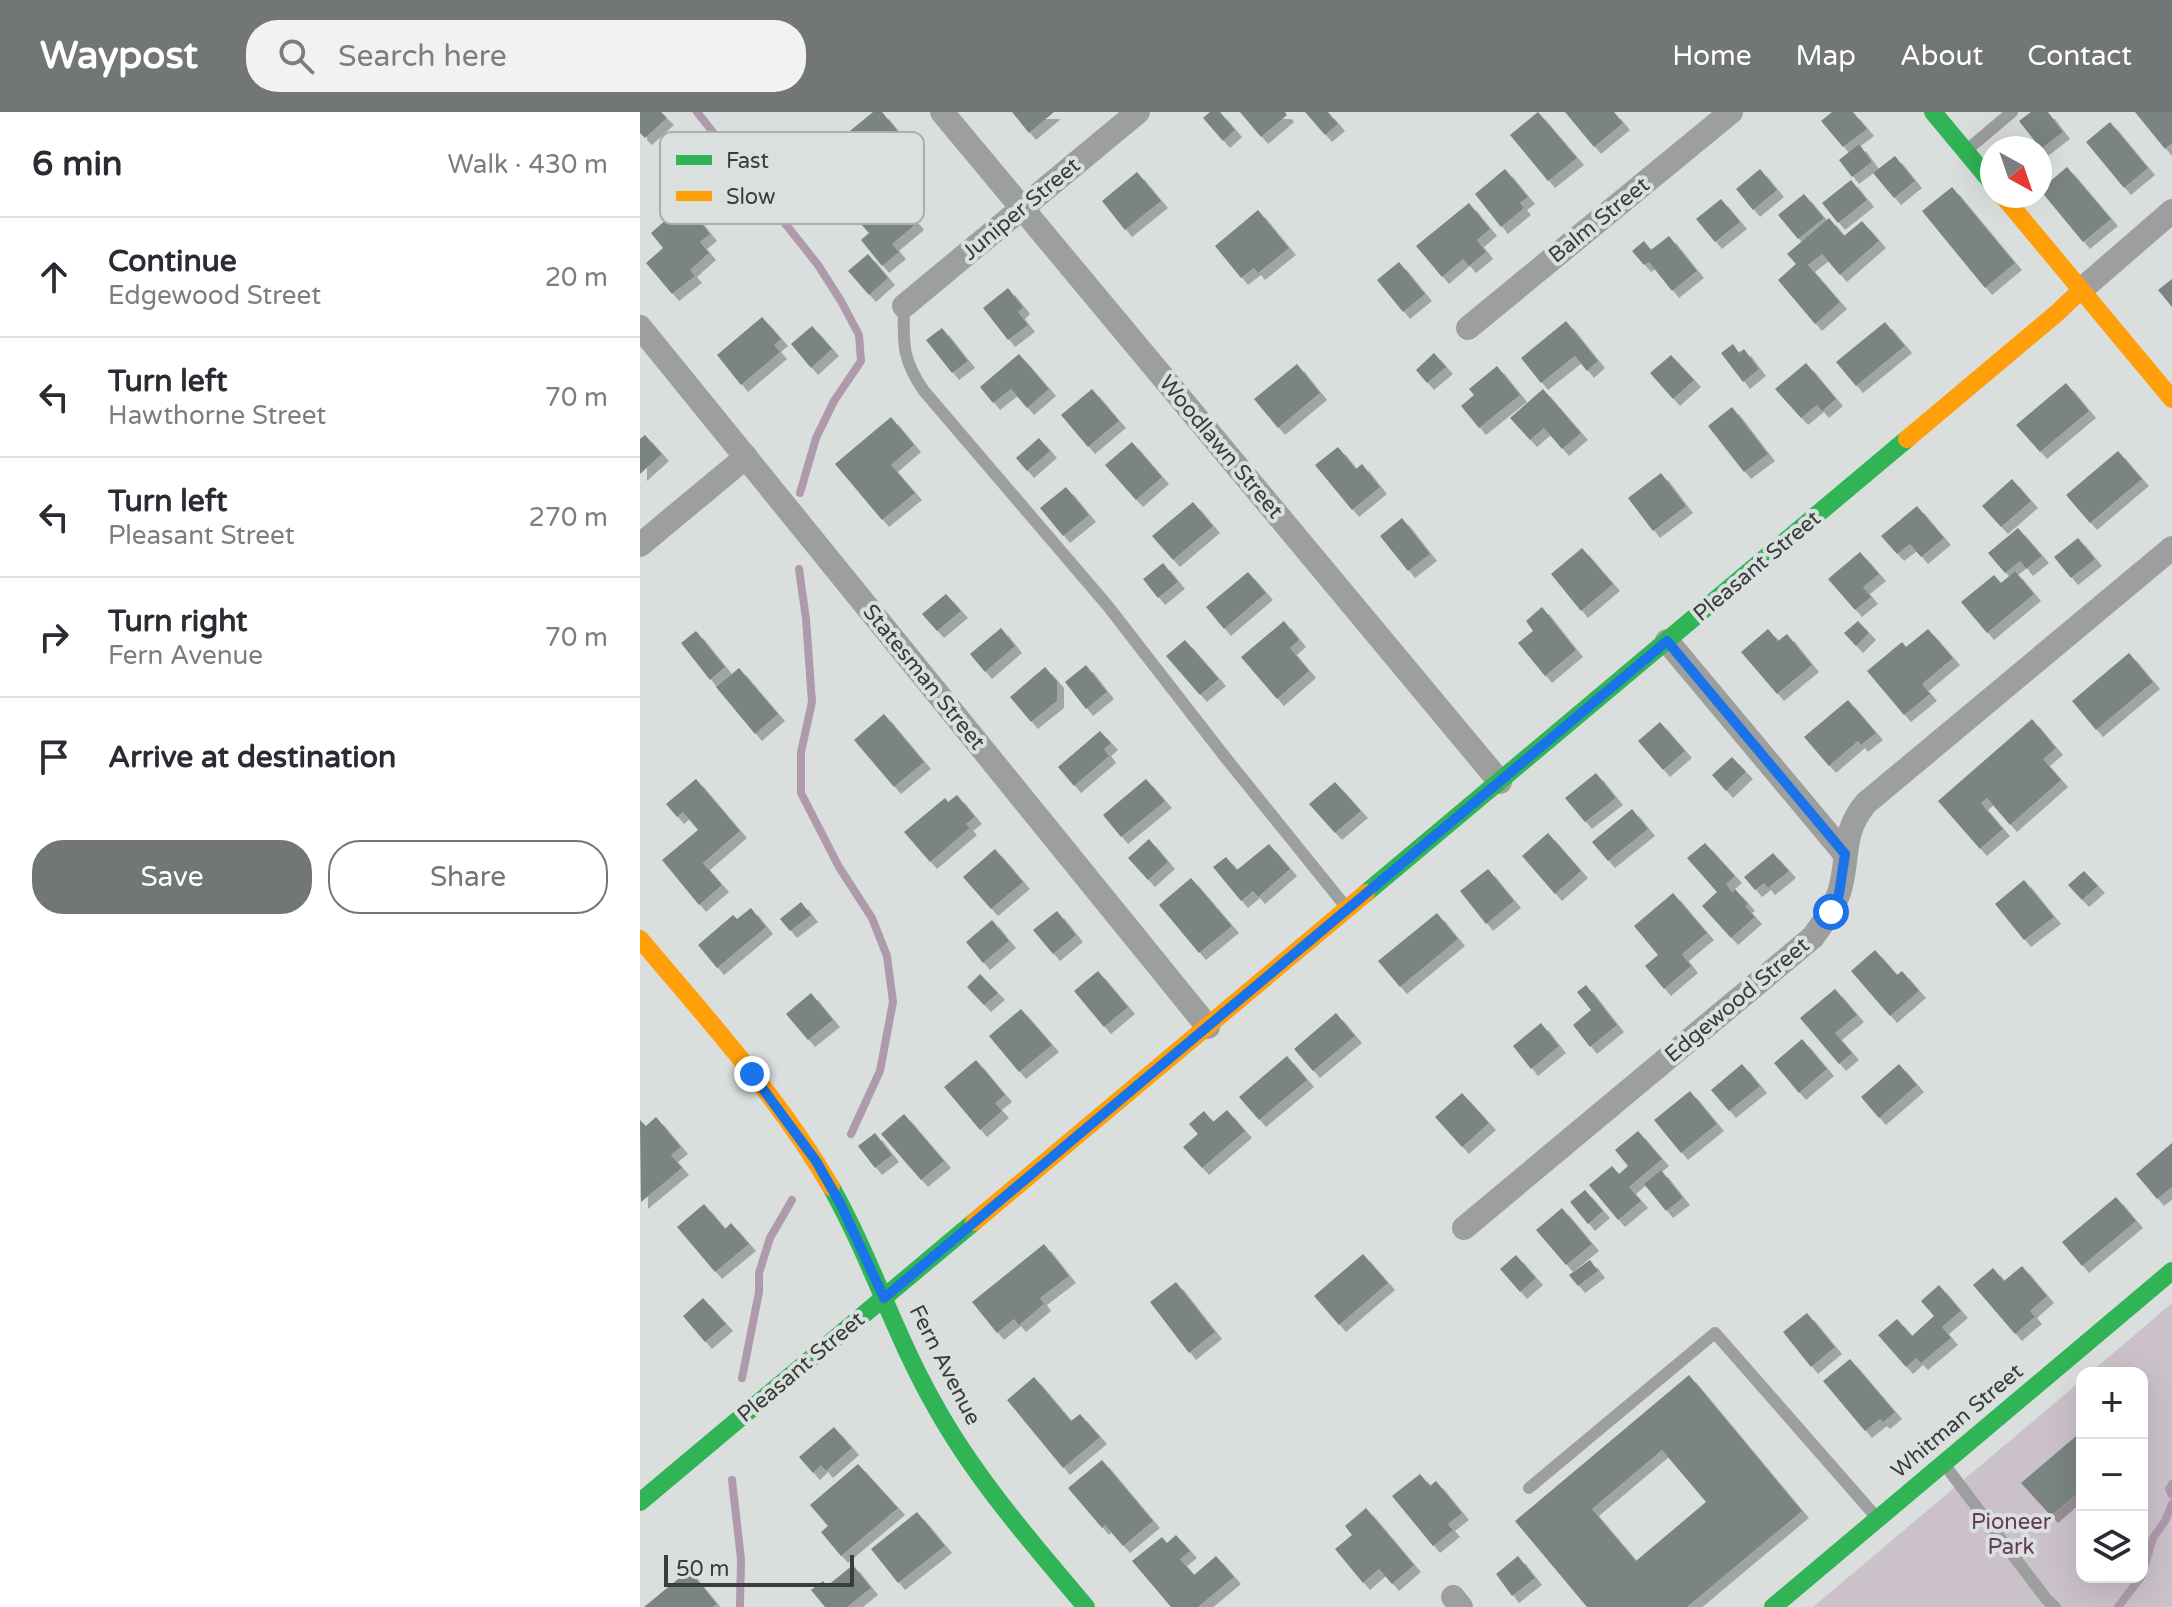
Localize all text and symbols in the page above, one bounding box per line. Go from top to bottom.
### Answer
search box [246,20,806,92]
text: Waypost [40,33,198,79]
icon: search [274,34,318,78]
text: Search here [338,38,507,75]
text: Home [1672,39,1752,73]
text: Map [1796,39,1856,73]
text: About [1900,39,1983,73]
text: Contact [2027,39,2132,73]
legend [660,132,924,224]
north arrow [1980,136,2052,208]
text: 6 min [32,144,123,185]
text: Fast [726,148,769,174]
text: Walk · 430 m [448,149,608,180]
street label: Juniper Street [957,152,1085,266]
street label: Balm Street [1543,172,1655,268]
text: Slow [726,184,776,210]
text: Continue [108,243,237,280]
icon: ahead [32,255,76,299]
text: 20 m [545,262,608,293]
text: Edgewood Street [108,280,321,311]
text: Turn left [108,363,227,400]
street label: Woodlawn Street [1154,370,1288,524]
icon: left [32,375,76,419]
text: 70 m [545,382,608,413]
text: Hawthorne Street [108,400,326,431]
text: Turn left [108,483,227,520]
icon: left [32,495,76,539]
text: 270 m [528,502,608,533]
street label: Pleasant Street [1688,505,1826,627]
text: Pleasant Street [108,520,295,551]
street label: Statesman Street [857,599,991,755]
text: Turn right [108,603,248,640]
icon: right [32,615,76,659]
text: 70 m [545,622,608,653]
text: Fern Avenue [108,640,263,671]
icon: arrive [32,735,76,779]
text: Arrive at destination [108,739,396,776]
button: Save [32,840,312,914]
button: Share [328,840,608,914]
route start [1813,894,1849,930]
street label: Edgewood Street [1660,932,1814,1068]
route end [734,1056,770,1092]
street label: Fern Avenue [904,1301,986,1429]
street label: Pleasant Street [732,1306,870,1428]
street label: Whitman Street [1886,1358,2028,1484]
map controls [2076,1367,2148,1583]
button: + [2076,1367,2148,1439]
button: − [2076,1439,2148,1511]
park label: Pioneer Park [1971,1509,2052,1560]
button: layers [2076,1511,2148,1583]
scale bar [664,1551,854,1587]
text: 50 m [676,1556,730,1582]

